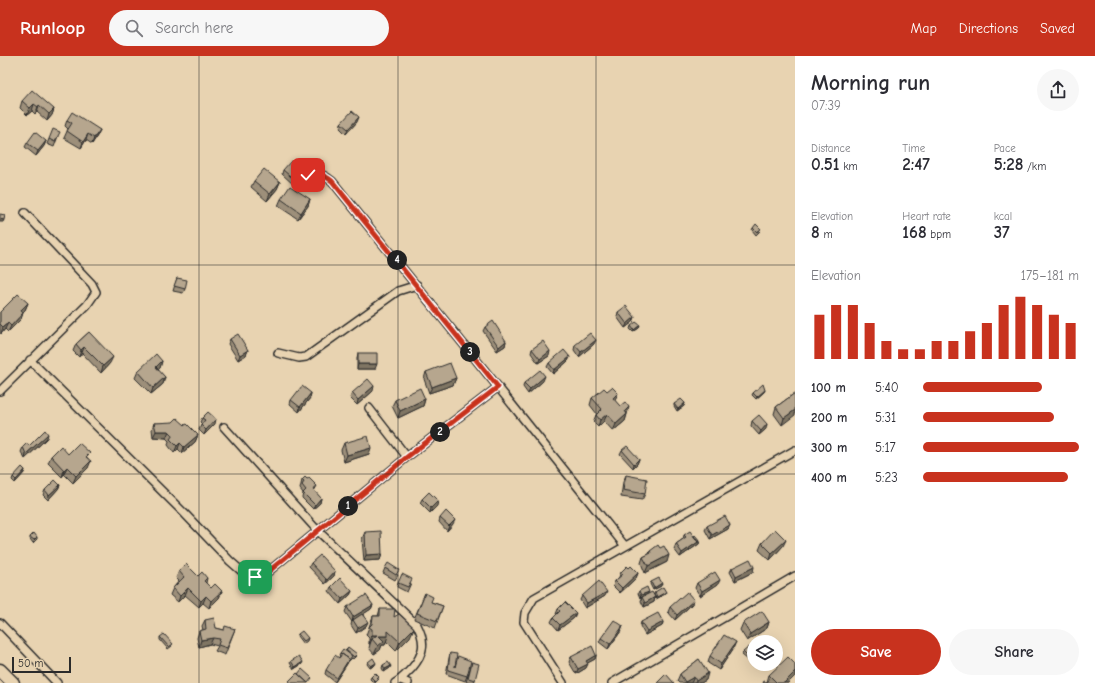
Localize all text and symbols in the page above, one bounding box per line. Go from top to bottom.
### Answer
search box [109,10,389,46]
text: Runloop [20,17,85,39]
icon: search [123,17,145,39]
text: Search here [155,19,233,37]
text: Map [910,20,937,37]
text: Directions [959,20,1018,37]
text: Saved [1040,20,1075,37]
button: share [1037,69,1079,111]
text: Morning run [811,70,930,96]
text: 07:39 [811,98,841,113]
text: Distance [811,142,850,155]
text: Time [902,142,925,155]
text: Pace [994,142,1016,155]
text: 0.51 [811,155,840,174]
text: 2:47 [902,155,930,174]
text: 5:28 [994,155,1023,174]
pin [291,158,325,192]
text: km [840,160,858,173]
text: /km [1023,160,1046,173]
icon: check [297,164,319,186]
text: Elevation [811,210,853,223]
text: Heart rate [902,210,951,223]
text: kcal [994,210,1012,223]
text: 8 [811,223,820,242]
text: 168 [902,223,927,242]
text: 37 [994,223,1010,242]
text: m [820,228,833,241]
text: bpm [927,228,951,241]
pin: 4 [387,250,407,270]
text: 4 [394,253,400,266]
text: Elevation [811,268,861,283]
text: 175–181 m [1021,268,1079,283]
pin: 3 [460,342,480,362]
text: 3 [467,345,473,358]
text: 100 m [811,380,846,395]
text: 5:40 [875,380,899,395]
text: 200 m [811,410,847,425]
text: 5:31 [875,410,896,425]
pin: 2 [430,422,450,442]
text: 2 [437,425,443,438]
text: 300 m [811,440,847,455]
text: 5:17 [875,440,896,455]
text: 400 m [811,470,847,485]
text: 5:23 [875,470,898,485]
pin: 1 [338,496,358,516]
text: 1 [346,499,350,512]
pin [238,560,272,594]
icon: arrive [244,566,266,588]
button: Save [811,629,941,675]
button: Share [949,629,1079,675]
map controls [747,635,783,671]
button: layers [747,635,783,671]
scale bar [12,655,71,674]
text: 50 m [18,657,43,670]

